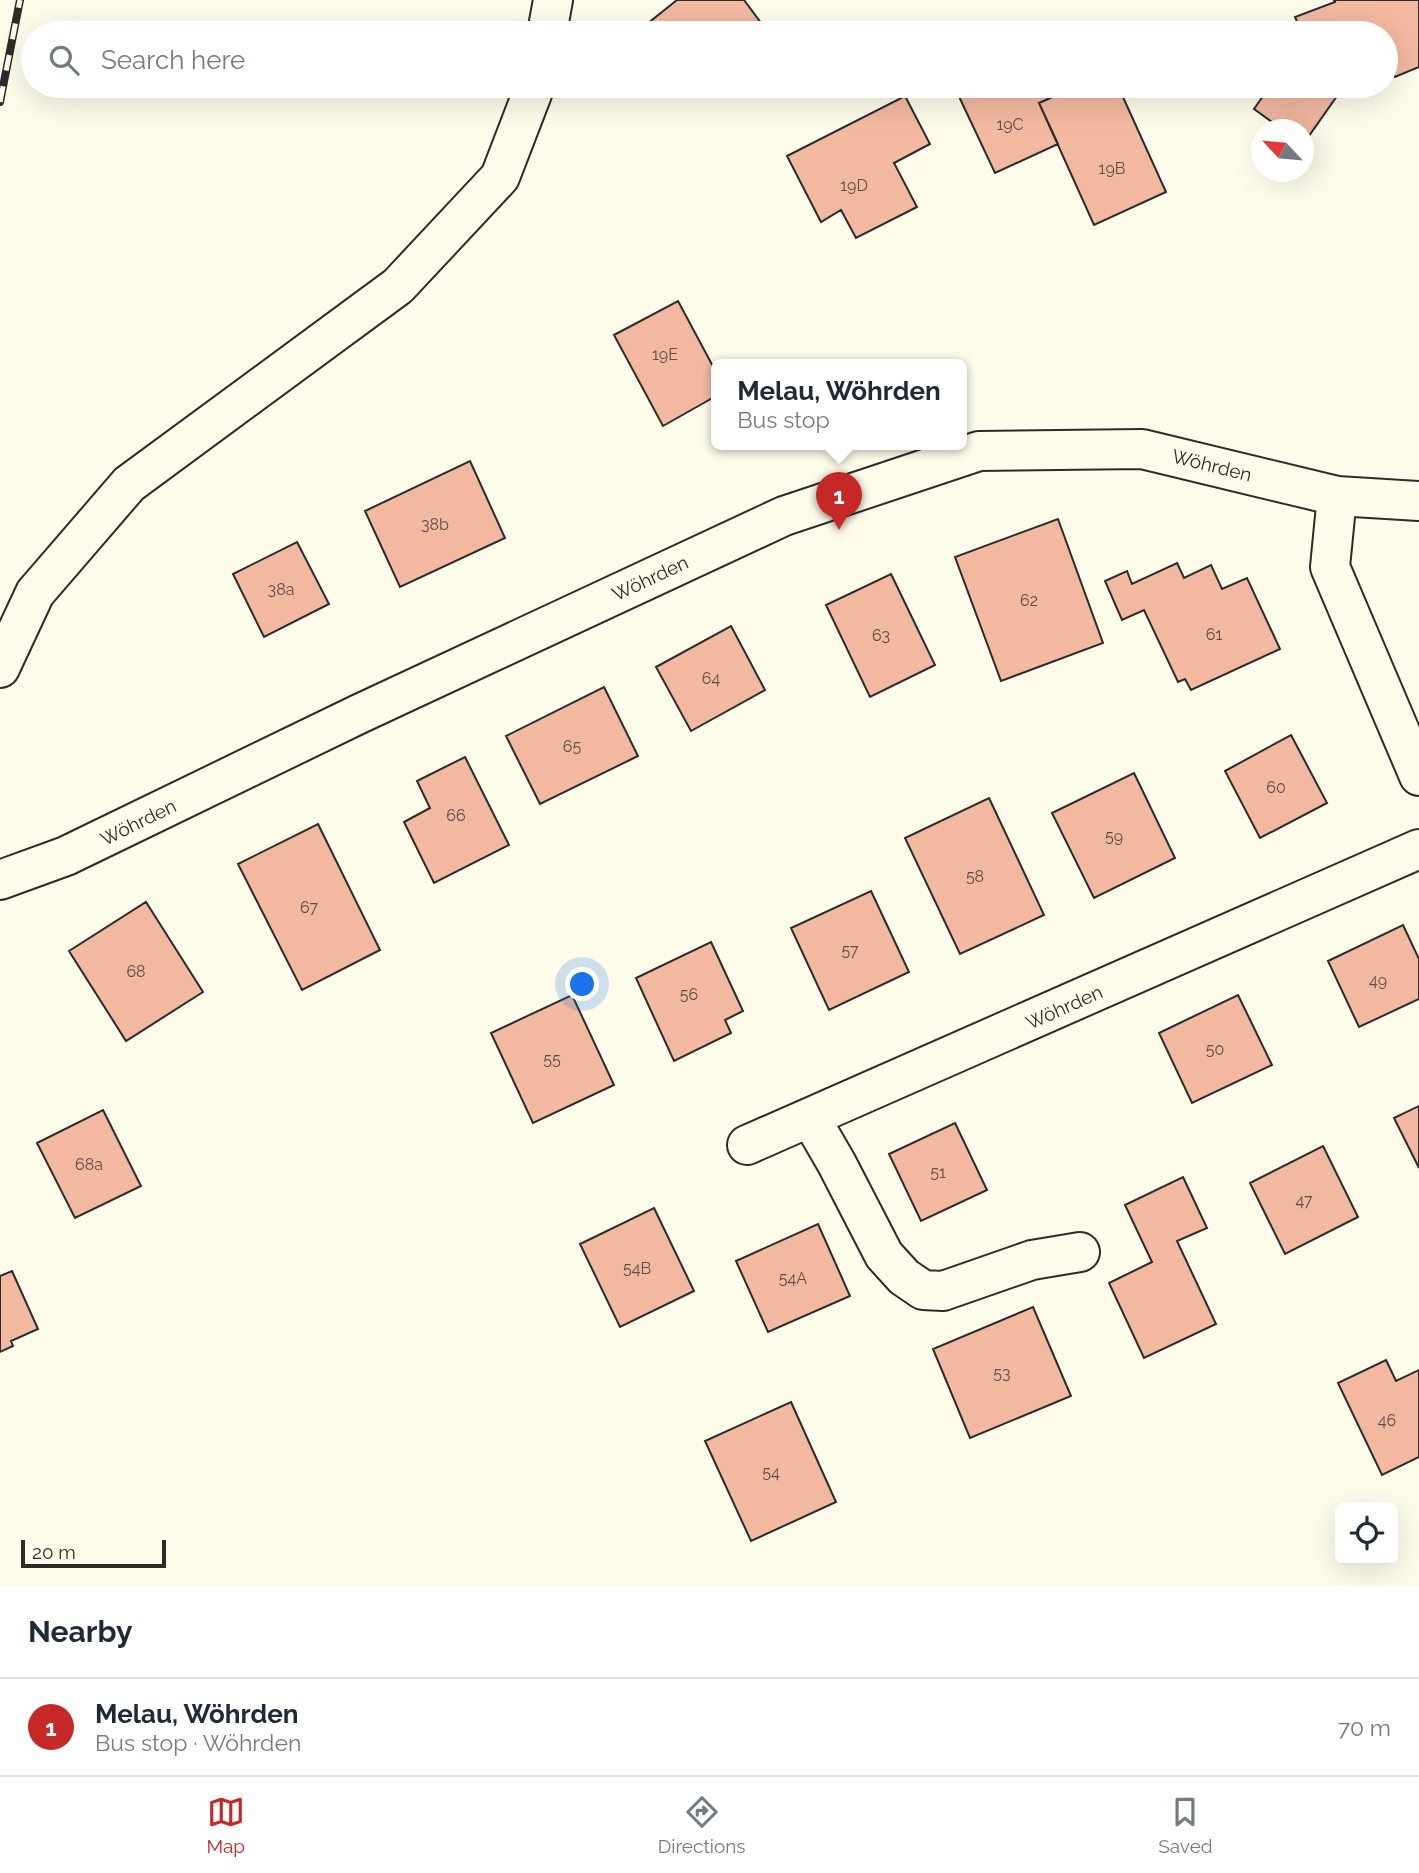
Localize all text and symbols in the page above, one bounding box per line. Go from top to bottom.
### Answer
search box [21,21,1398,98]
icon: search [45,41,83,79]
text: Search here [101,45,245,75]
house number: 19C [996,115,1024,134]
north arrow [1251,119,1314,182]
house number: 19B [1099,159,1125,178]
house number: 19D [840,176,868,195]
house number: 19E [652,345,678,364]
popup [711,359,967,450]
text: Melau, Wöhrden [737,376,941,406]
text: Bus stop [737,406,830,433]
street label: Wöhrden [1170,444,1254,486]
pin: 1 [816,472,862,530]
house number: 38b [421,515,449,534]
street label: Wöhrden [608,551,692,605]
house number: 38a [268,580,294,599]
house number: 62 [1020,591,1038,610]
house number: 61 [1206,625,1222,644]
house number: 63 [872,626,890,645]
house number: 64 [702,669,720,688]
house number: 65 [563,737,581,756]
house number: 60 [1266,778,1286,797]
street label: Wöhrden [97,794,179,850]
house number: 66 [446,806,466,825]
house number: 59 [1105,827,1123,846]
house number: 58 [966,867,984,886]
house number: 67 [300,898,319,917]
house number: 57 [841,941,859,960]
house number: 68 [126,962,146,981]
your location [565,967,599,1001]
house number: 49 [1369,971,1387,990]
street label: Wöhrden [1022,980,1106,1034]
house number: 56 [680,985,698,1004]
house number: 50 [1206,1040,1224,1059]
house number: 55 [543,1050,561,1069]
house number: 68a [75,1155,103,1174]
house number: 51 [930,1163,946,1182]
house number: 47 [1295,1191,1313,1210]
house number: 54B [623,1259,651,1278]
house number: 54A [779,1269,807,1288]
house number: 53 [993,1364,1011,1383]
house number: 46 [1378,1411,1396,1430]
house number: 54 [762,1463,780,1482]
map controls [1335,1502,1398,1565]
button: locate [1335,1502,1398,1565]
scale bar [21,1537,166,1569]
text: 20 m [32,1541,76,1563]
text: Nearby [28,1614,132,1649]
text: Melau, Wöhrden [95,1699,298,1729]
text: 1 [45,1714,57,1741]
text: 70 m [1338,1714,1391,1741]
text: Bus stop · Wöhrden [95,1729,301,1756]
tab: Map [206,1793,245,1857]
tab: Directions [658,1793,746,1857]
tab: Saved [1158,1793,1213,1857]

